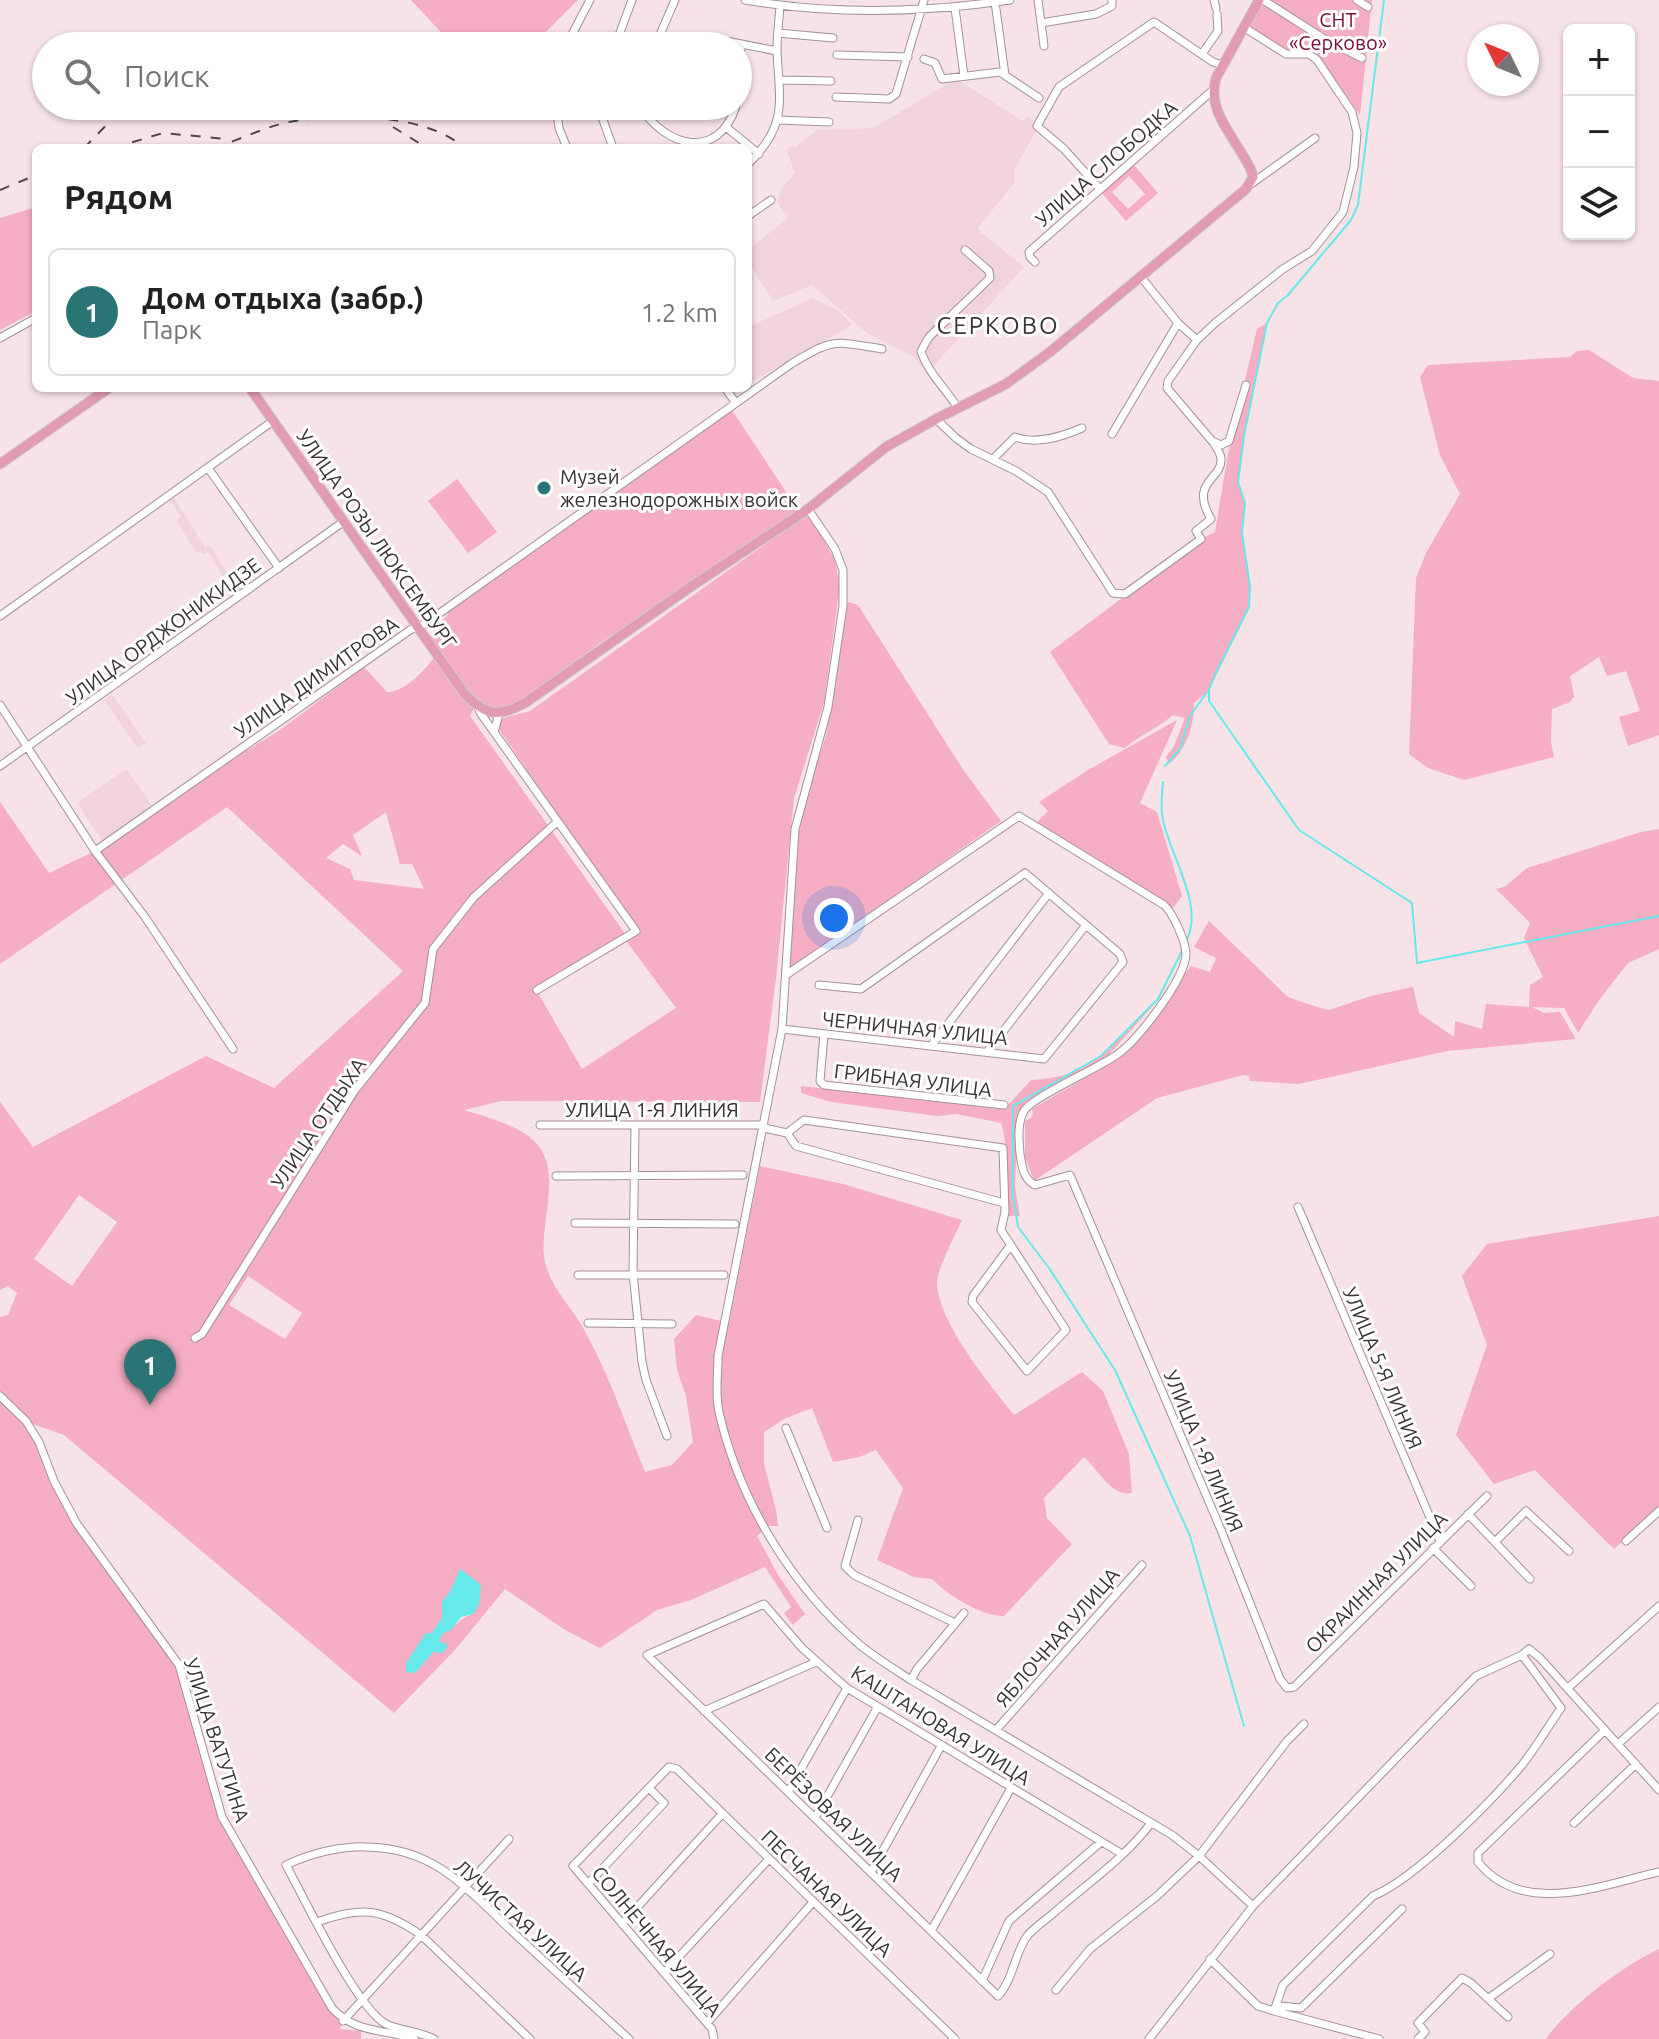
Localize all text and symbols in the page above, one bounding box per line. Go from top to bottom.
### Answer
park label: СНТ «Серково» [1289,8,1387,54]
north arrow [1467,24,1539,96]
map controls [1563,24,1635,240]
button: + [1563,24,1635,96]
search box [32,32,752,120]
icon: search [60,54,104,98]
text: Поиск [124,59,209,93]
street label: УЛИЦА СЛОБОДКА [1031,95,1181,231]
button: − [1563,96,1635,168]
button: layers [1563,168,1635,240]
text: Рядом [64,177,173,215]
text: Дом отдыха (забр.) [142,281,424,315]
text: 1 [85,298,99,327]
text: 1.2 km [641,298,718,327]
district label: СЕРКОВО [936,312,1060,339]
text: Парк [142,315,202,344]
street label: УЛИЦА РОЗЫ ЛЮКСЕМБУРГ [292,425,462,653]
place label: Музей железнодорожных войск [560,465,798,511]
marker: Музей железнодорожных войск [535,479,553,497]
street label: УЛИЦА ОРДЖОНИКИДЗЕ [61,553,265,709]
street label: УЛИЦА ДИМИТРОВА [230,612,402,742]
your location [814,898,854,938]
street label: ЧЕРНИЧНАЯ УЛИЦА [821,1007,1009,1049]
street label: УЛИЦА ОТДЫХА [266,1053,370,1193]
street label: ГРИБНАЯ УЛИЦА [833,1059,993,1101]
street label: УЛИЦА 1-Я ЛИНИЯ [565,1098,739,1121]
street label: УЛИЦА 5-Я ЛИНИЯ [1339,1284,1427,1452]
pin: 1 [124,1339,176,1405]
street label: УЛИЦА 1-Я ЛИНИЯ [1160,1367,1248,1535]
street label: ОКРАИННАЯ УЛИЦА [1301,1507,1451,1657]
street label: ЯБЛОЧНАЯ УЛИЦА [990,1563,1124,1711]
street label: УЛИЦА ВАТУТИНА [180,1655,254,1825]
street label: КАШТАНОВАЯ УЛИЦА [847,1660,1035,1790]
street label: БЕРЁЗОВАЯ УЛИЦА [760,1742,908,1886]
street label: ПЕСЧАНАЯ УЛИЦА [757,1825,897,1961]
street label: ЛУЧИСТАЯ УЛИЦА [450,1854,592,1986]
street label: СОЛНЕЧНАЯ УЛИЦА [587,1861,727,2021]

